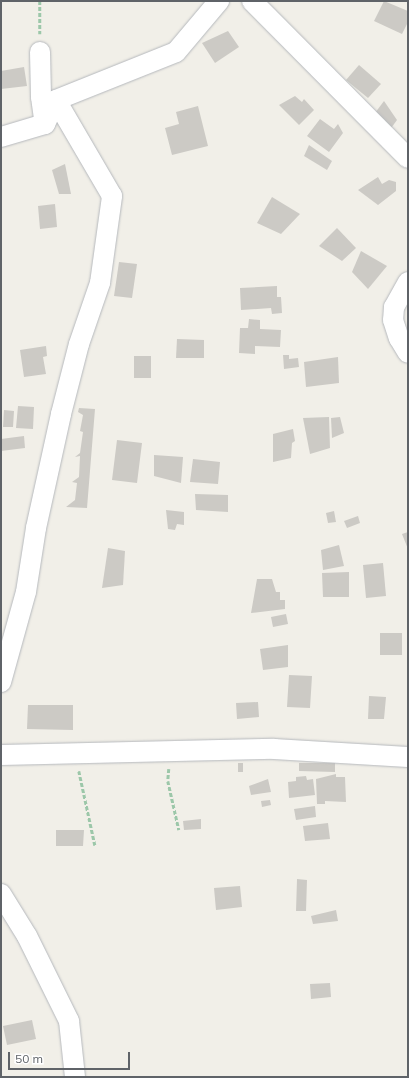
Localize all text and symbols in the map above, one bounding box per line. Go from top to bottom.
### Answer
scale bar [10,1044,132,1070]
text: 50 m [15,1051,43,1066]

